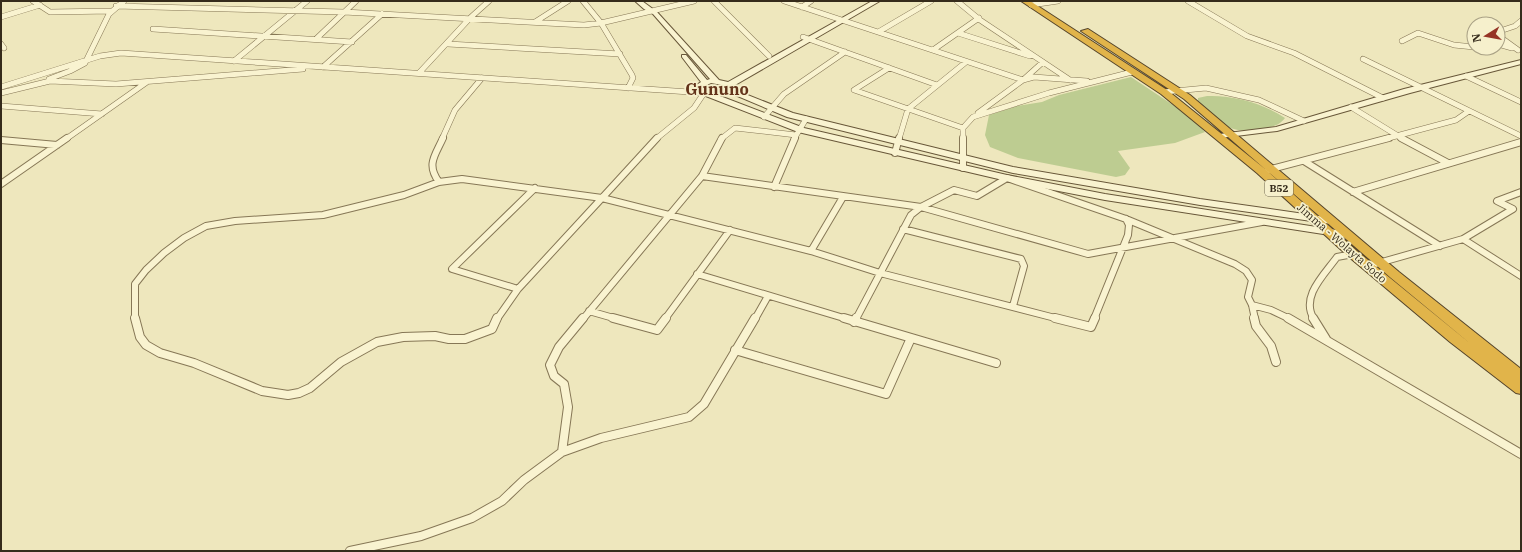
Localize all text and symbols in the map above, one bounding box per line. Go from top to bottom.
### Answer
north arrow [1466,16,1506,56]
text: N [1468,32,1484,44]
district label: Gununo [685,79,749,99]
road number: B52 [1265,180,1293,196]
street label: Jimma - Wolayta Sodo [1294,200,1390,286]

